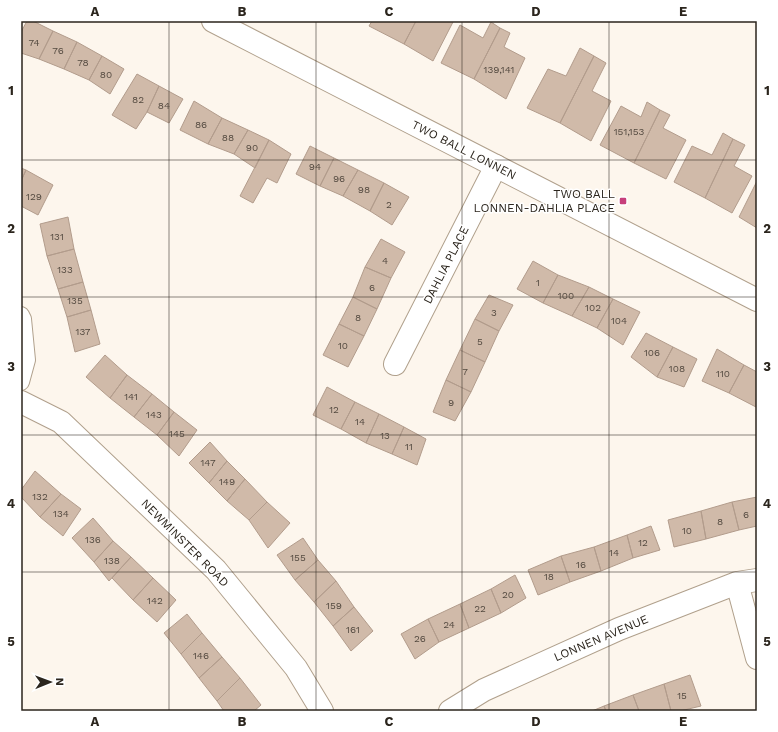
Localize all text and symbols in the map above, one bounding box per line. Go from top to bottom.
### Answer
text: A [91,4,100,19]
text: B [238,4,247,19]
text: C [385,4,394,19]
text: D [531,4,541,19]
text: E [679,4,687,19]
house number: 74 [28,37,40,48]
house number: 76 [52,45,64,56]
house number: 78 [77,57,89,68]
house number: 139,141 [484,64,515,75]
house number: 80 [100,69,112,80]
text: 1 [8,83,14,98]
text: 1 [764,83,770,98]
house number: 82 [132,94,144,105]
house number: 84 [158,100,170,111]
street label: TWO BALL LONNEN [409,118,519,182]
house number: 86 [195,119,207,130]
house number: 151,153 [614,126,644,137]
house number: 88 [222,132,234,143]
house number: 90 [246,142,258,153]
house number: 94 [309,161,321,172]
house number: 96 [333,173,345,184]
house number: 98 [358,184,370,195]
place label: TWO BALL LONNEN-DAHLIA PLACE [474,187,615,215]
house number: 129 [26,191,42,202]
marker: TWO BALL LONNEN-DAHLIA PLACE [618,196,628,206]
house number: 2 [386,199,392,210]
text: 2 [7,221,15,236]
text: 2 [763,221,771,236]
street label: DAHLIA PLACE [420,223,472,306]
house number: 131 [50,231,64,242]
house number: 4 [382,255,388,266]
house number: 133 [57,264,73,275]
house number: 1 [536,277,540,288]
house number: 6 [369,282,375,293]
house number: 100 [558,290,574,301]
house number: 135 [67,295,83,306]
house number: 102 [585,302,601,313]
house number: 3 [491,307,497,318]
house number: 8 [355,312,361,323]
house number: 104 [611,315,627,326]
house number: 137 [76,326,91,337]
house number: 5 [477,336,483,347]
house number: 10 [338,340,348,351]
house number: 106 [644,347,660,358]
text: 3 [7,359,15,374]
text: 3 [763,359,771,374]
house number: 108 [669,363,685,374]
house number: 7 [462,366,468,377]
house number: 110 [716,368,730,379]
house number: 141 [124,391,138,402]
house number: 9 [448,397,454,408]
house number: 12 [329,404,339,415]
house number: 143 [146,409,162,420]
house number: 14 [355,416,365,427]
house number: 145 [169,428,185,439]
house number: 13 [380,430,390,441]
house number: 11 [405,441,413,452]
house number: 147 [200,457,216,468]
house number: 149 [219,476,235,487]
house number: 132 [32,491,48,502]
text: 4 [7,496,16,511]
street label: NEWMINSTER ROAD [138,496,232,590]
text: 4 [763,496,772,511]
house number: 134 [53,508,69,519]
house number: 6 [743,509,749,520]
house number: 8 [717,516,723,527]
house number: 10 [682,525,692,536]
house number: 136 [85,534,101,545]
house number: 12 [638,537,648,548]
house number: 14 [609,547,619,558]
house number: 155 [290,552,306,563]
house number: 138 [104,555,120,566]
house number: 16 [576,559,586,570]
house number: 18 [544,571,554,582]
house number: 20 [502,589,514,600]
house number: 142 [147,595,163,606]
house number: 159 [326,600,342,611]
house number: 22 [474,603,486,614]
street label: LONNEN AVENUE [552,612,651,664]
house number: 24 [443,619,455,630]
house number: 161 [346,624,360,635]
house number: 26 [414,633,426,644]
text: 5 [7,634,15,649]
text: 5 [763,634,771,649]
house number: 146 [193,650,209,661]
north arrow [30,662,70,702]
text: N [53,678,66,686]
house number: 15 [677,690,687,701]
text: A [91,714,100,729]
text: B [238,714,247,729]
text: C [385,714,394,729]
text: D [531,714,541,729]
text: E [679,714,687,729]

